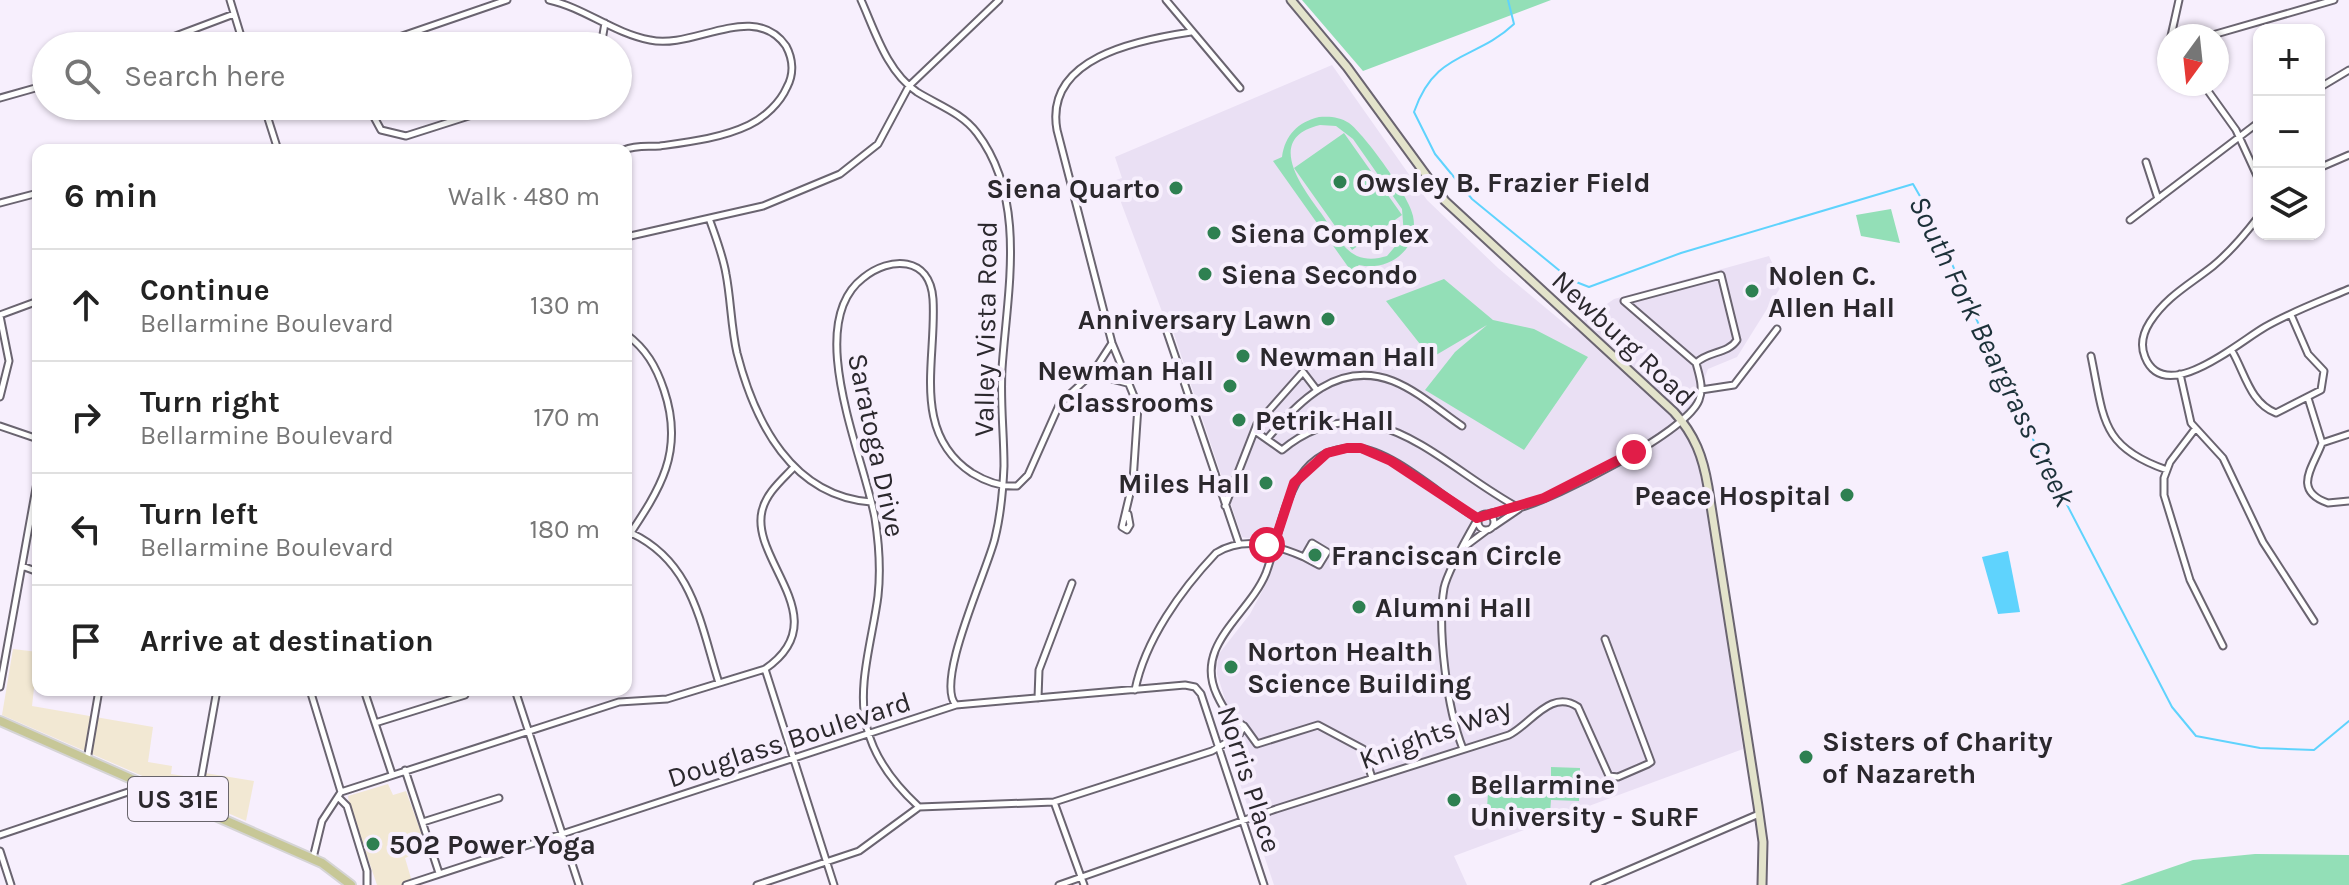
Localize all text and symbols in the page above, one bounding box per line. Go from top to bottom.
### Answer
north arrow [2157,24,2229,96]
map controls [2253,24,2325,240]
button: + [2253,24,2325,96]
search box [32,32,632,120]
icon: search [60,54,104,98]
text: Search here [124,58,285,94]
button: − [2253,96,2325,168]
place label: Owsley B. Frazier Field [1356,166,1651,199]
button: layers [2253,168,2325,240]
place label: Siena Quarto [986,172,1160,205]
marker: Owsley B. Frazier Field [1331,173,1349,191]
text: 6 min [64,176,158,216]
marker: Siena Quarto [1167,179,1185,197]
text: Walk · 480 m [448,181,600,212]
water label: South Fork Beargrass Creek [1901,190,2083,513]
place label: Siena Complex [1230,217,1429,250]
street label: Valley Vista Road [967,221,1004,437]
marker: Siena Complex [1205,224,1223,242]
place label: Siena Secondo [1221,258,1418,291]
place label: Nolen C. Allen Hall [1768,259,1895,324]
street label: Newburg Road [1545,264,1702,413]
marker: Siena Secondo [1196,265,1214,283]
text: Continue [140,272,270,308]
marker: Nolen C. Allen Hall [1743,282,1761,300]
icon: ahead [64,283,108,327]
text: 130 m [530,290,600,321]
place label: Anniversary Lawn [1078,303,1312,336]
text: Bellarmine Boulevard [140,308,394,339]
marker: Anniversary Lawn [1319,310,1337,328]
place label: Newman Hall [1259,340,1436,373]
marker: Newman Hall [1234,347,1252,365]
street label: Saratoga Drive [841,350,912,540]
place label: Newman Hall Classrooms [1037,354,1214,419]
marker: Newman Hall Classrooms [1221,377,1239,395]
text: Turn right [140,384,280,420]
icon: right [64,395,108,439]
text: 170 m [533,402,600,433]
place label: Petrik Hall [1255,404,1394,437]
marker: Petrik Hall [1230,411,1248,429]
text: Bellarmine Boulevard [140,420,394,451]
route end [1616,434,1652,470]
place label: Miles Hall [1118,467,1250,500]
marker: Miles Hall [1257,474,1275,492]
place label: Peace Hospital [1634,479,1831,512]
marker: Peace Hospital [1838,486,1856,504]
text: Turn left [140,496,258,532]
icon: left [64,507,108,551]
text: 180 m [530,514,600,545]
route start [1249,527,1285,563]
text: Bellarmine Boulevard [140,532,394,563]
place label: Franciscan Circle [1331,539,1562,572]
marker: Franciscan Circle [1306,546,1324,564]
place label: Alumni Hall [1375,591,1532,624]
marker: Alumni Hall [1350,598,1368,616]
icon: arrive [64,619,108,663]
text: Arrive at destination [140,623,434,659]
place label: Norton Health Science Building [1247,635,1471,700]
marker: Norton Health Science Building [1222,658,1240,676]
street label: Douglass Boulevard [663,685,915,794]
street label: Knights Way [1355,691,1516,776]
street label: Norris Place [1210,702,1289,857]
place label: Sisters of Charity of Nazareth [1822,725,2053,790]
marker: Sisters of Charity of Nazareth [1797,748,1815,766]
place label: Bellarmine University - SuRF [1470,768,1699,833]
road number: US 31E [128,777,228,821]
marker: Bellarmine University - SuRF [1445,791,1463,809]
place label: 502 Power Yoga [389,828,596,861]
marker: 502 Power Yoga [364,835,382,853]

